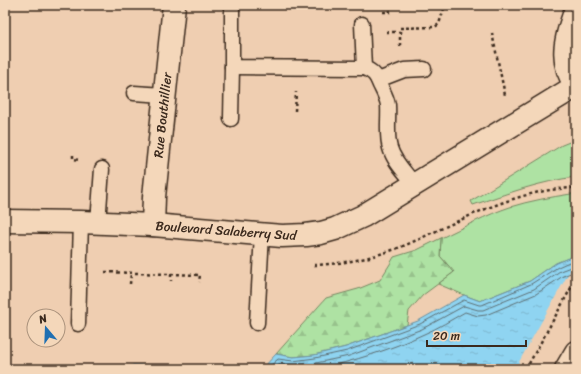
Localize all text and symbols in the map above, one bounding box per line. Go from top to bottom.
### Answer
street label: Rue Bouthillier [147,71,178,159]
street label: Boulevard Salaberry Sud [155,214,298,247]
north arrow [26,308,66,348]
text: N [35,309,50,330]
scale bar [427,322,526,348]
text: 20 m [433,325,460,347]

